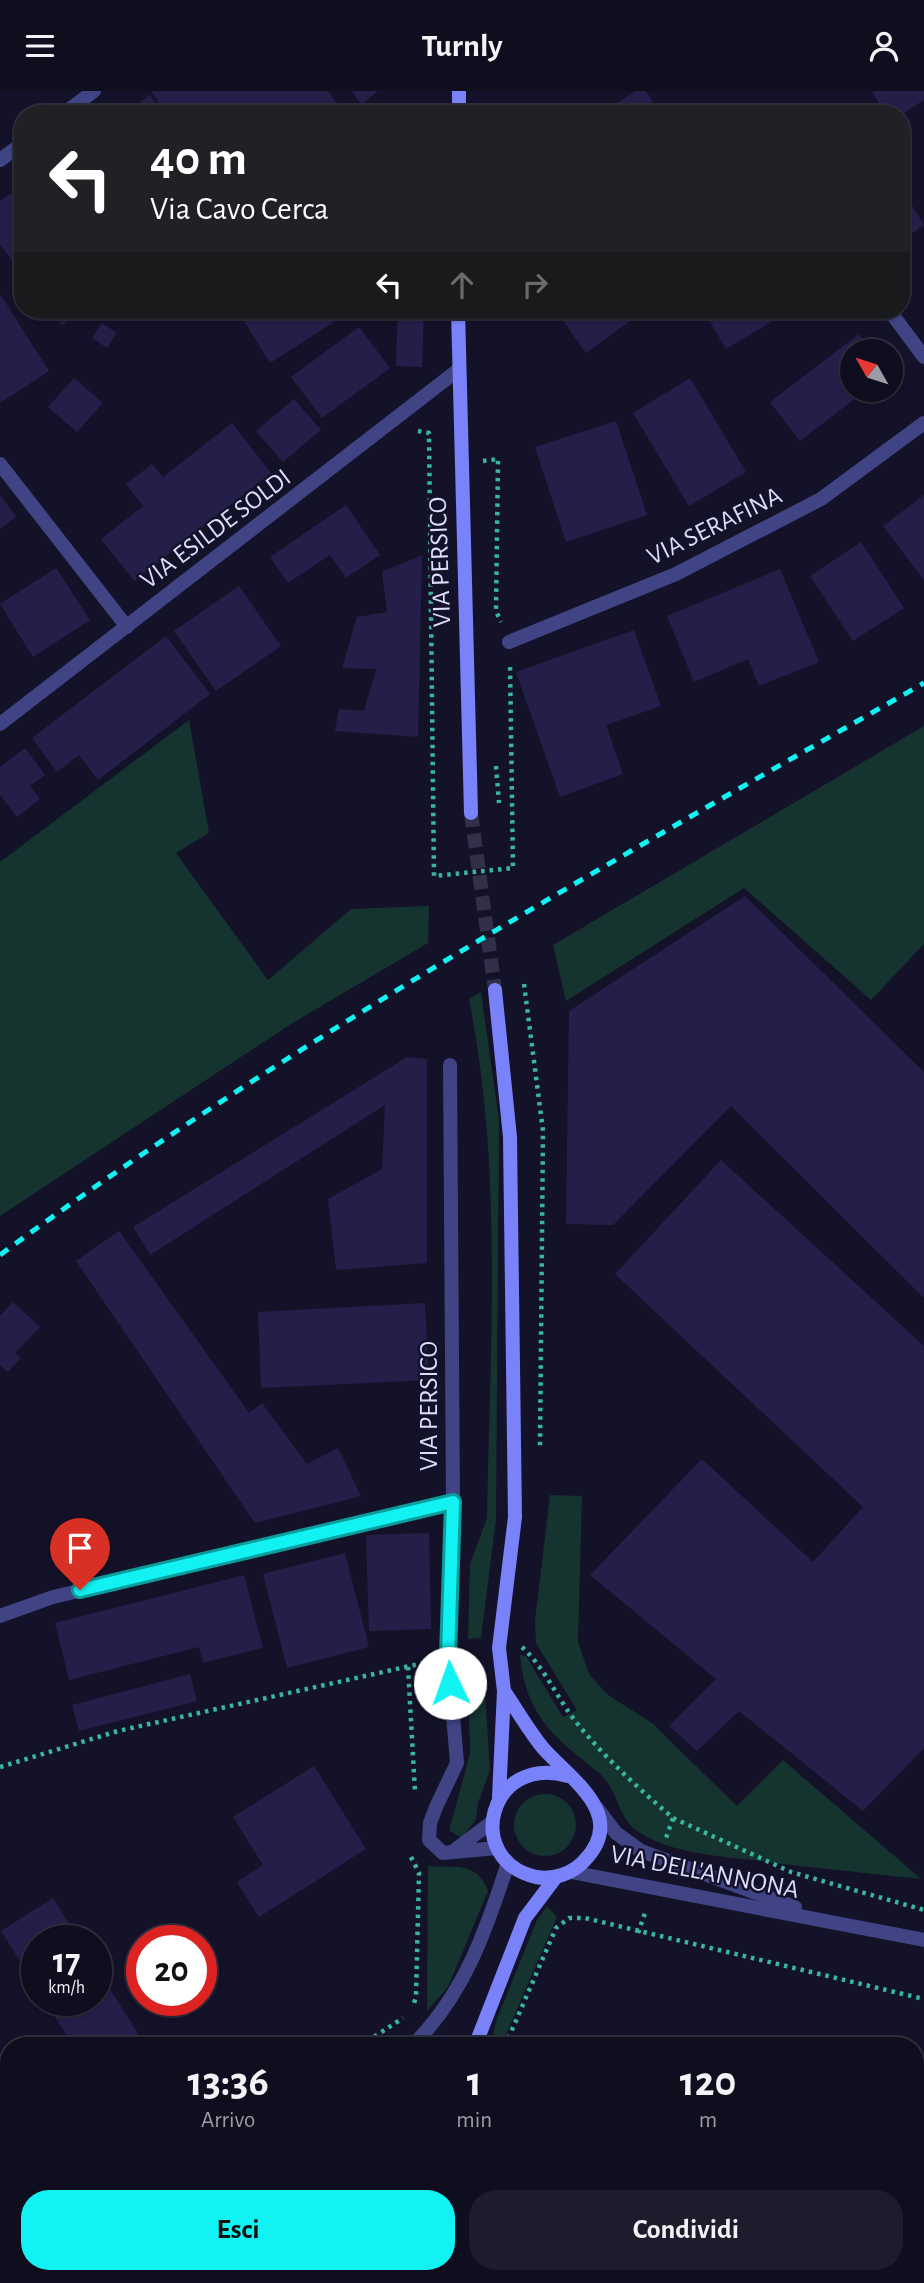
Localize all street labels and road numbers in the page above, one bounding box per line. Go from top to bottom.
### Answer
street label: VIA ESILDE SOLDI [136,464,296,594]
street label: VIA SERAFINA [643,482,786,570]
street label: VIA PERSICO [425,496,455,627]
street label: VIA PERSICO [416,1341,442,1471]
street label: VIA DELL'ANNONA [608,1841,801,1903]

